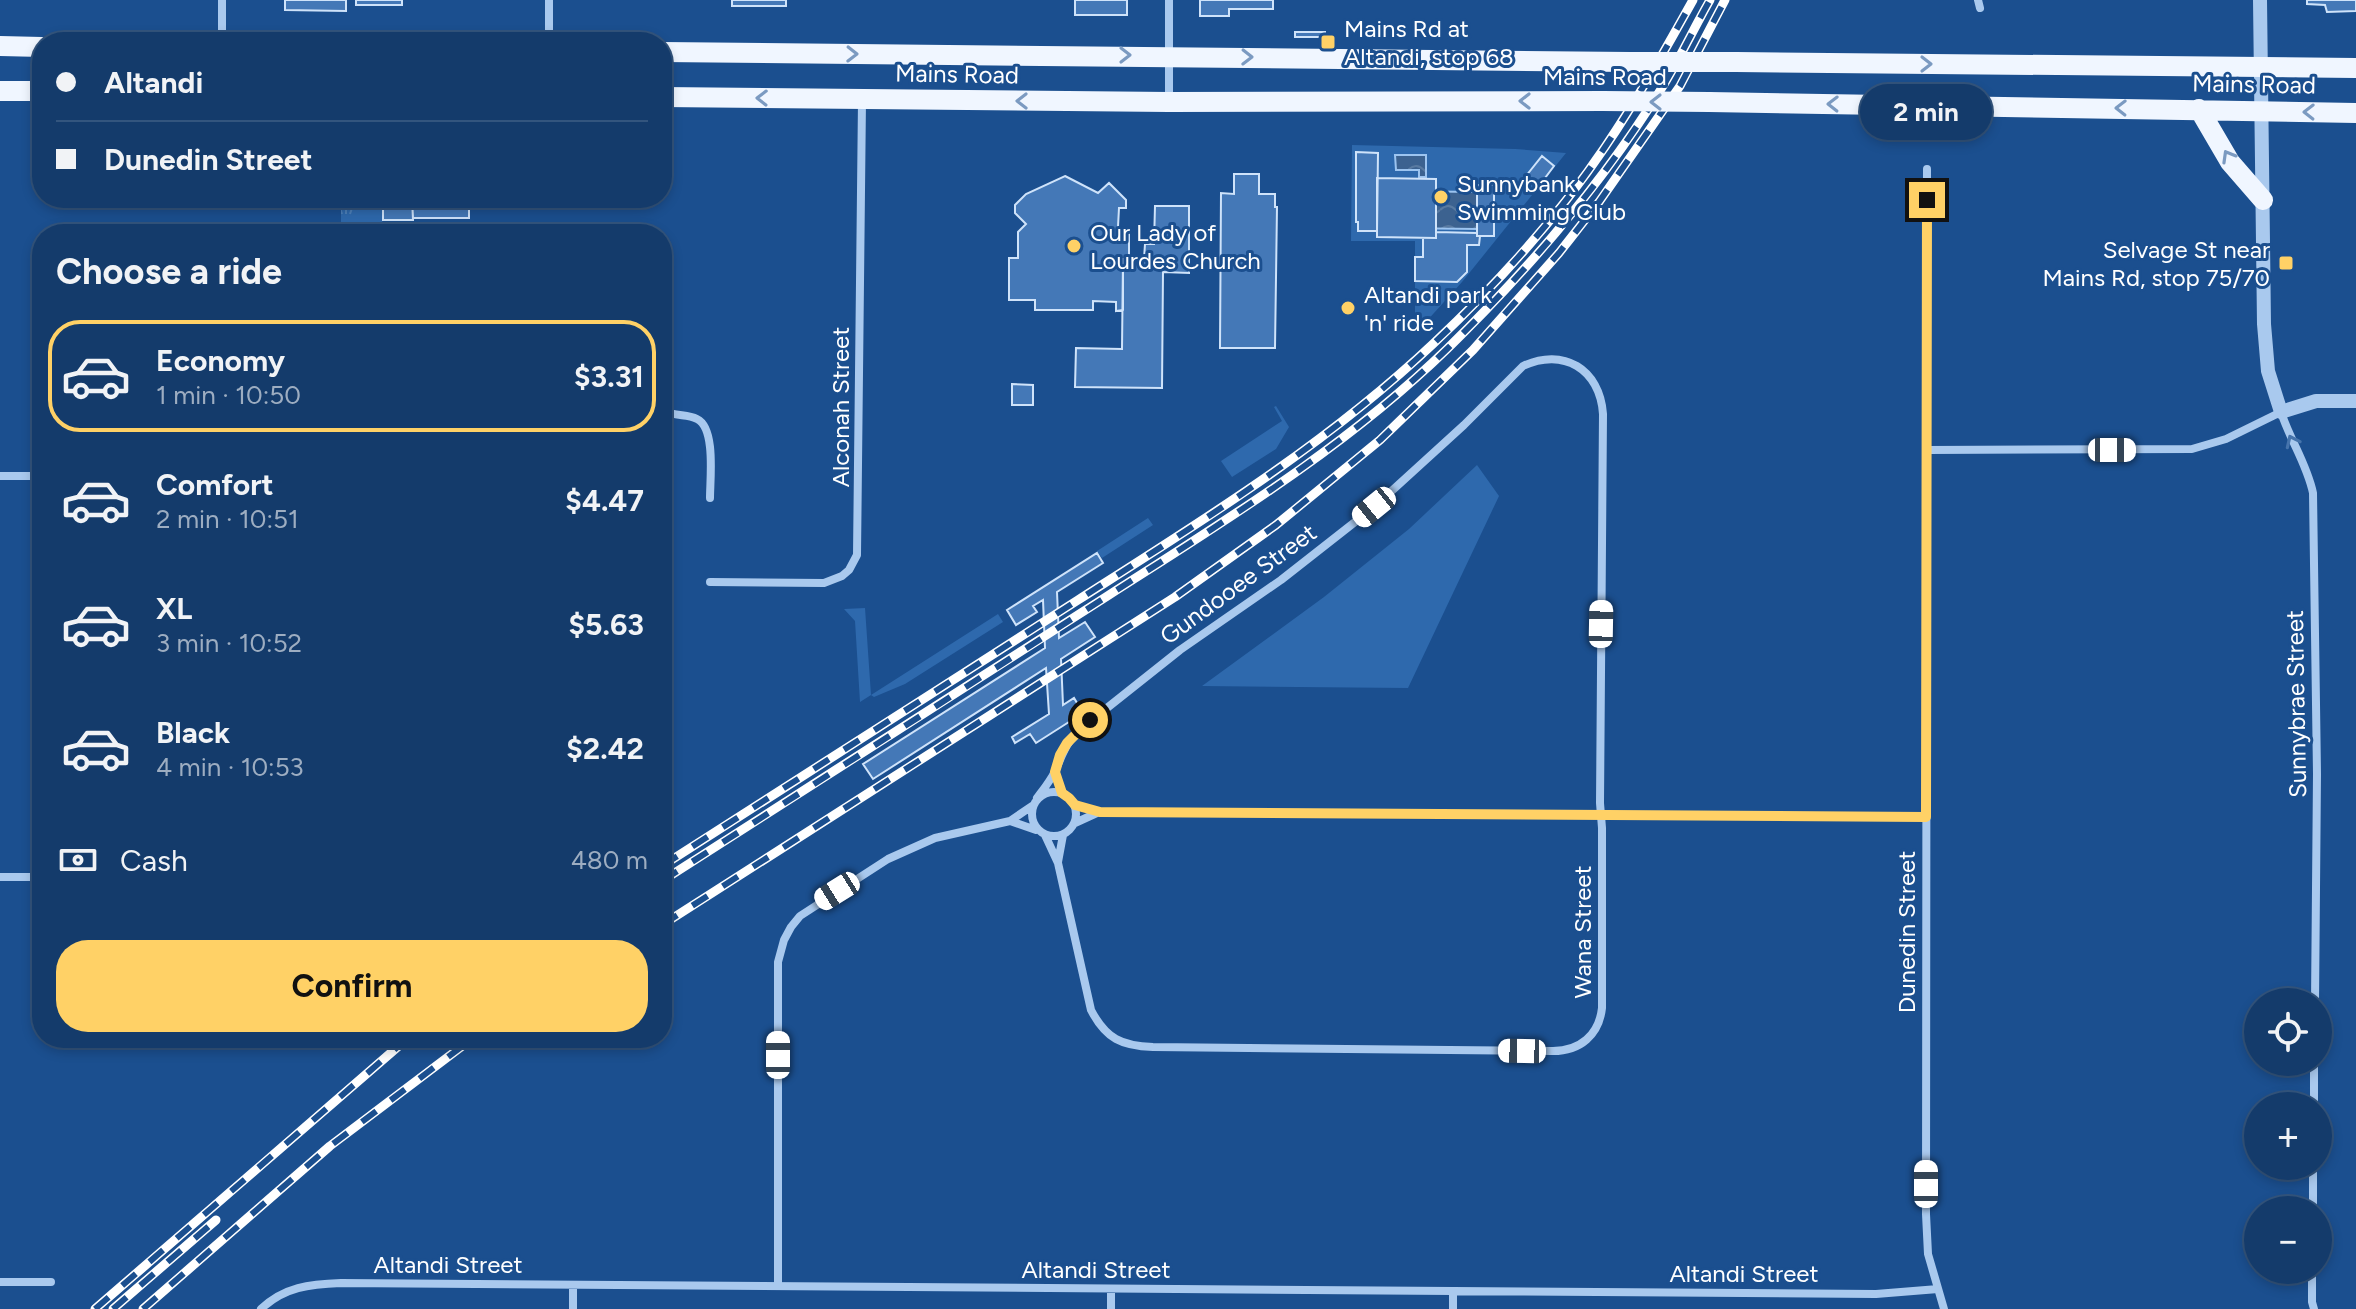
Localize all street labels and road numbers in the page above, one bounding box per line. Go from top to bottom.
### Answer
street label: Mains Road [895,58,1019,90]
street label: Mains Road [1543,62,1667,91]
street label: Mains Road [2192,68,2316,100]
street label: Alconah Street [826,327,855,487]
street label: Gundooee Street [1154,518,1322,650]
street label: Sunnybrae Street [2280,610,2312,798]
street label: Dunedin Street [1892,851,1921,1013]
street label: Wana Street [1568,865,1597,999]
street label: Altandi Street [374,1250,522,1279]
street label: Altandi Street [1022,1255,1170,1284]
street label: Altandi Street [1670,1259,1818,1288]

